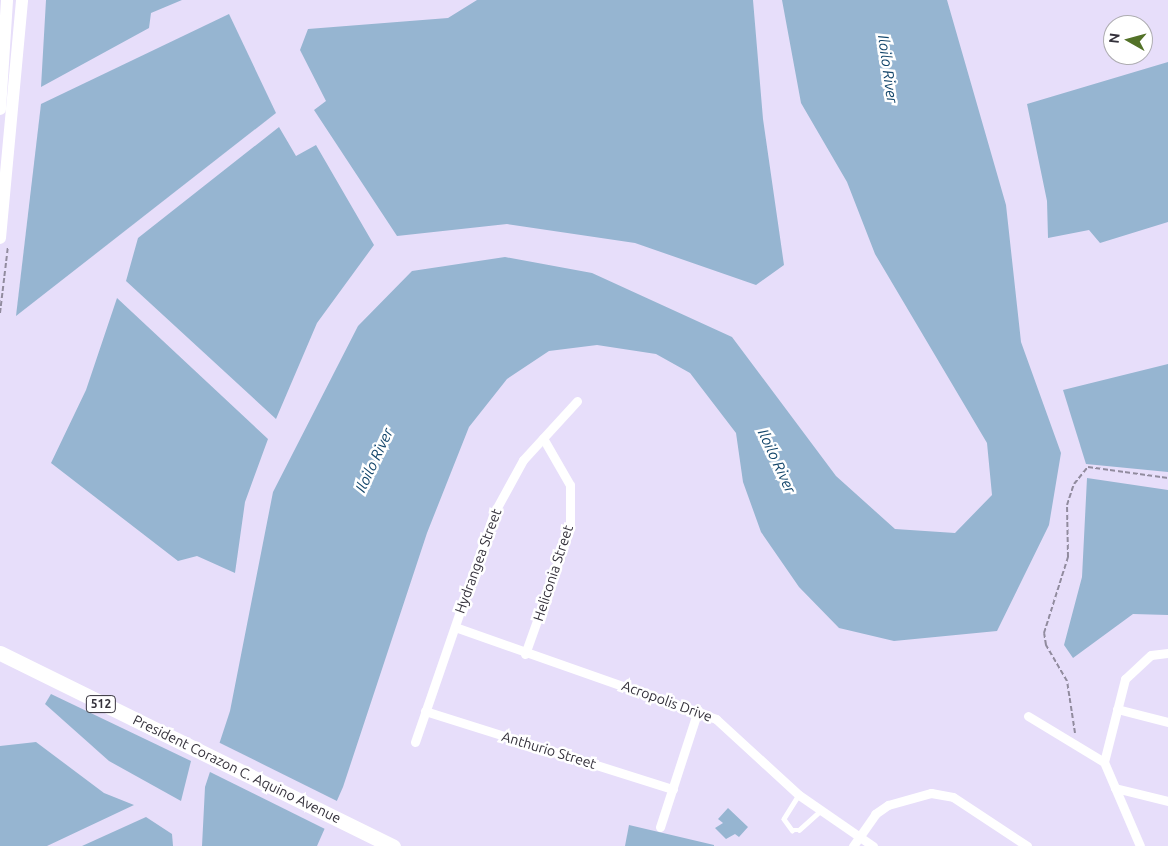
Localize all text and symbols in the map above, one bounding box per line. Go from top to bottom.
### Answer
north arrow [1103,15,1153,65]
text: N [1106,32,1123,44]
water label: Iloilo River [874,34,902,104]
water label: Iloilo River [351,425,397,495]
water label: Iloilo River [754,426,800,496]
street label: Hydrangea Street [451,506,505,616]
street label: Heliconia Street [530,523,576,623]
street label: Acropolis Drive [620,677,714,725]
road number: 512 [85,694,117,714]
street label: President Corazon C. Aquino Avenue [130,711,344,827]
street label: Anthurio Street [500,728,598,772]

